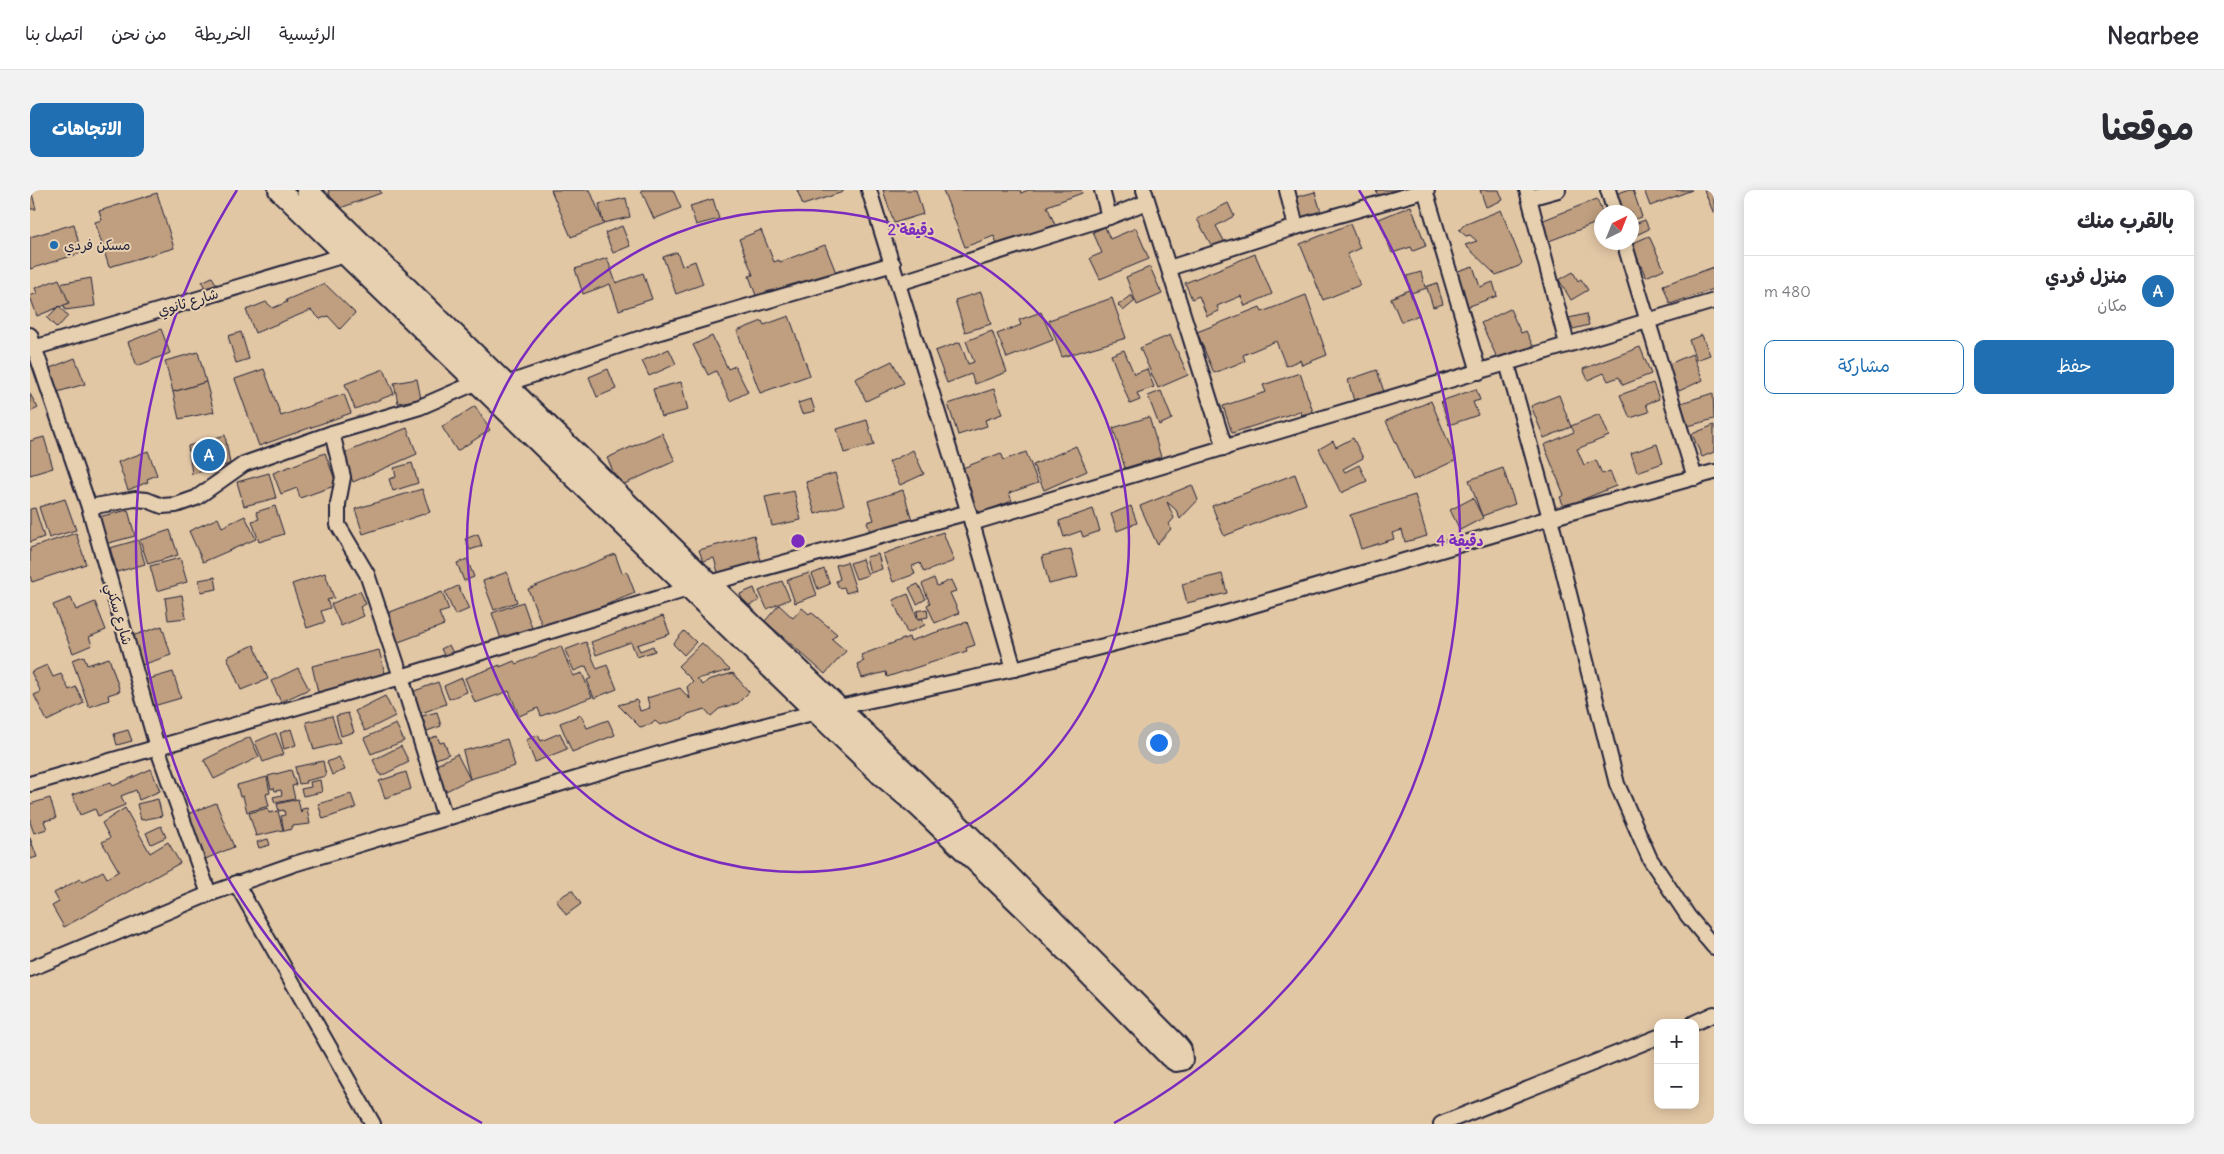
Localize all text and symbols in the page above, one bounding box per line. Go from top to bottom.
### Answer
text: Nearbee [2107,20,2199,50]
text: اتصل بنا [25,22,83,45]
text: من نحن [111,22,167,45]
text: الخريطة [195,22,251,45]
text: الرئيسية [279,22,336,45]
button: الاتجاهات [30,103,144,157]
text: موقعنا [2101,105,2194,149]
north arrow [1594,205,1639,250]
text: بالقرب منك [2077,207,2174,234]
text: 2 دقيقة [888,220,934,239]
place label: مسكن فردي [64,236,130,256]
marker: مسكن فردي [48,239,60,251]
text: منزل فردي [2045,264,2127,288]
text: 480 m [1764,281,1811,301]
text: A [2153,281,2163,301]
street label: شارع ثانوي [155,284,221,322]
text: مكان [2097,295,2127,315]
button: مشاركة [1764,340,1964,394]
button: حفظ [1974,340,2174,394]
pin: A [193,436,225,474]
text: 4 دقيقة [1437,531,1483,550]
centre of rings [789,532,807,550]
street label: شارع سكني [98,581,136,648]
your location [1146,730,1172,756]
map controls [1654,1019,1699,1109]
button: + [1654,1019,1699,1064]
button: − [1654,1064,1699,1109]

